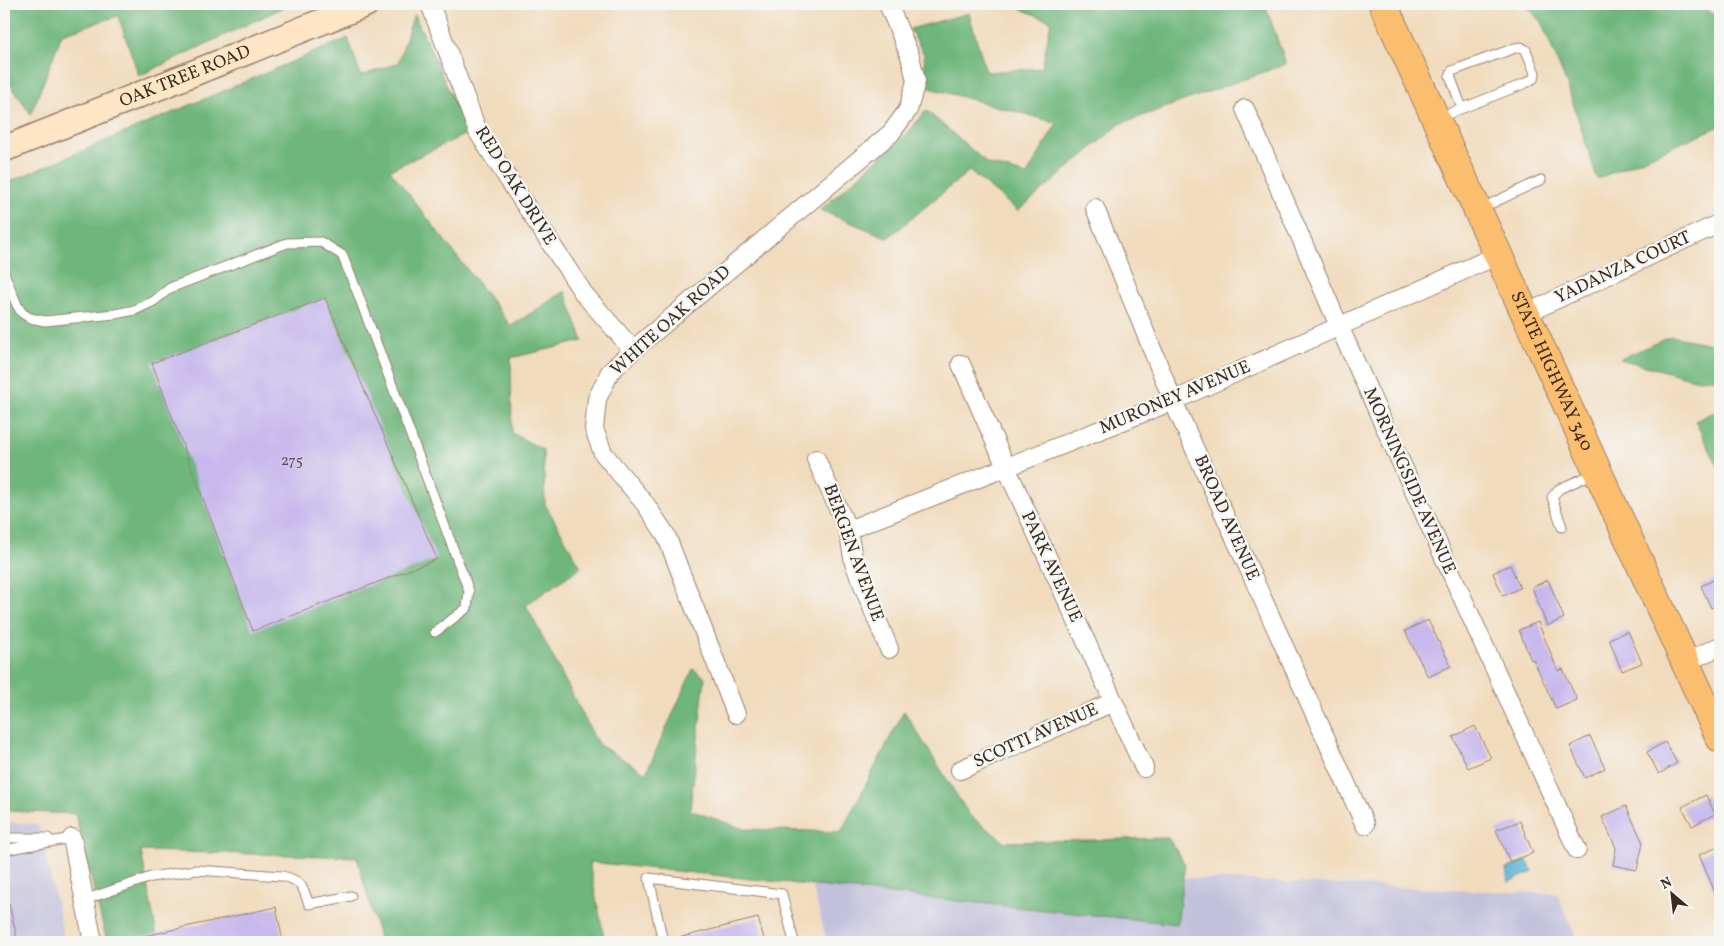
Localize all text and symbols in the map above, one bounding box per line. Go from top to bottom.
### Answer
street label: OAK TREE ROAD [116,39,254,114]
street label: RED OAK DRIVE [468,122,562,250]
street label: YADANZA COURT [1551,225,1696,310]
street label: WHITE OAK ROAD [605,260,737,382]
street label: STATE HIGHWAY 340 [1504,287,1599,455]
street label: MURONEY AVENUE [1096,355,1255,441]
street label: MORNINGSIDE AVENUE [1357,384,1462,578]
house number: 275 [281,451,303,472]
street label: BROAD AVENUE [1187,451,1265,585]
street label: BERGEN AVENUE [817,481,890,625]
street label: PARK AVENUE [1014,507,1088,627]
street label: SCOTTI AVENUE [970,697,1103,775]
north arrow [1646,868,1696,918]
text: N [1658,873,1676,895]

